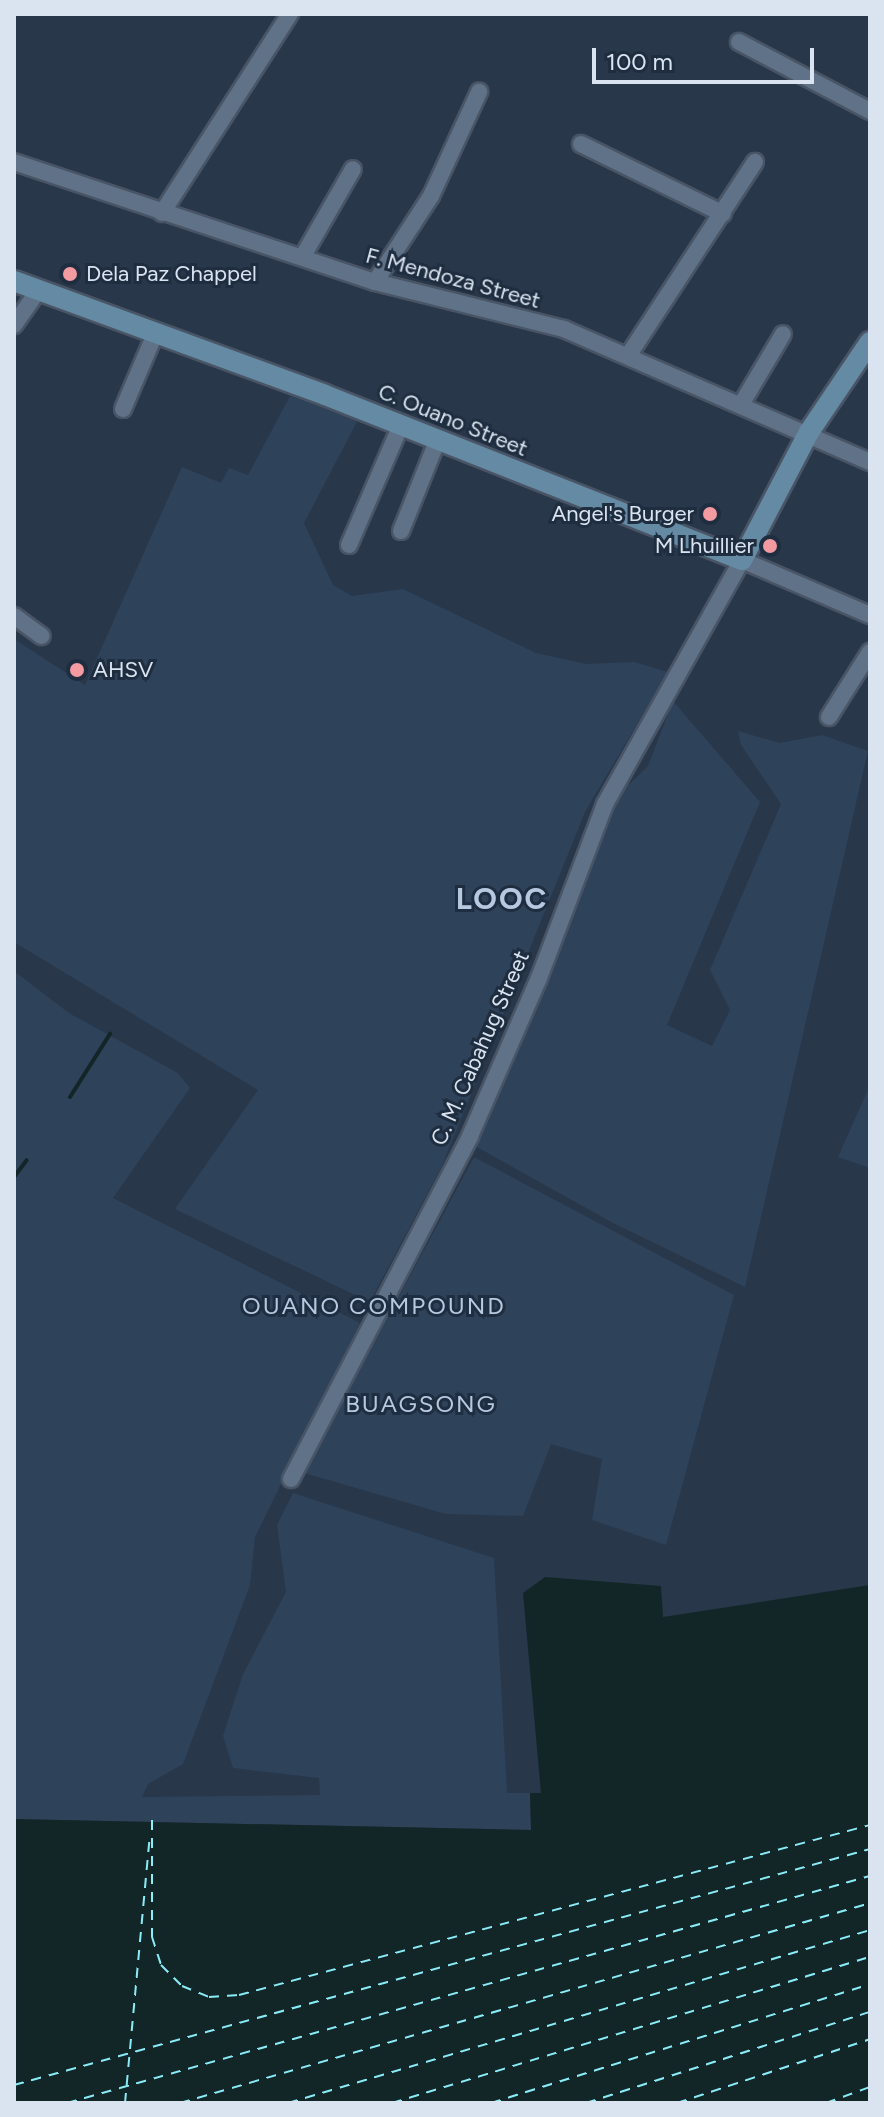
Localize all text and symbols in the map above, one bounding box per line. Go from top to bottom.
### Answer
scale bar [596,32,818,82]
text: 100 m [606,47,673,76]
street label: F. Mendoza Street [363,242,543,314]
place label: Dela Paz Chappel [86,261,257,287]
marker: Dela Paz Chappel [61,265,79,283]
street label: C. Ouano Street [375,378,531,462]
place label: Angel's Burger [551,501,694,527]
marker: Angel's Burger [701,505,719,523]
place label: M Lhuillier [655,533,754,559]
marker: M Lhuillier [761,537,779,555]
place label: AHSV [93,657,153,683]
marker: AHSV [68,661,86,679]
district label: LOOC [456,881,548,917]
street label: C. M. Cabahug Street [425,947,535,1149]
district label: OUANO COMPOUND [242,1292,506,1320]
district label: BUAGSONG [345,1390,497,1418]

